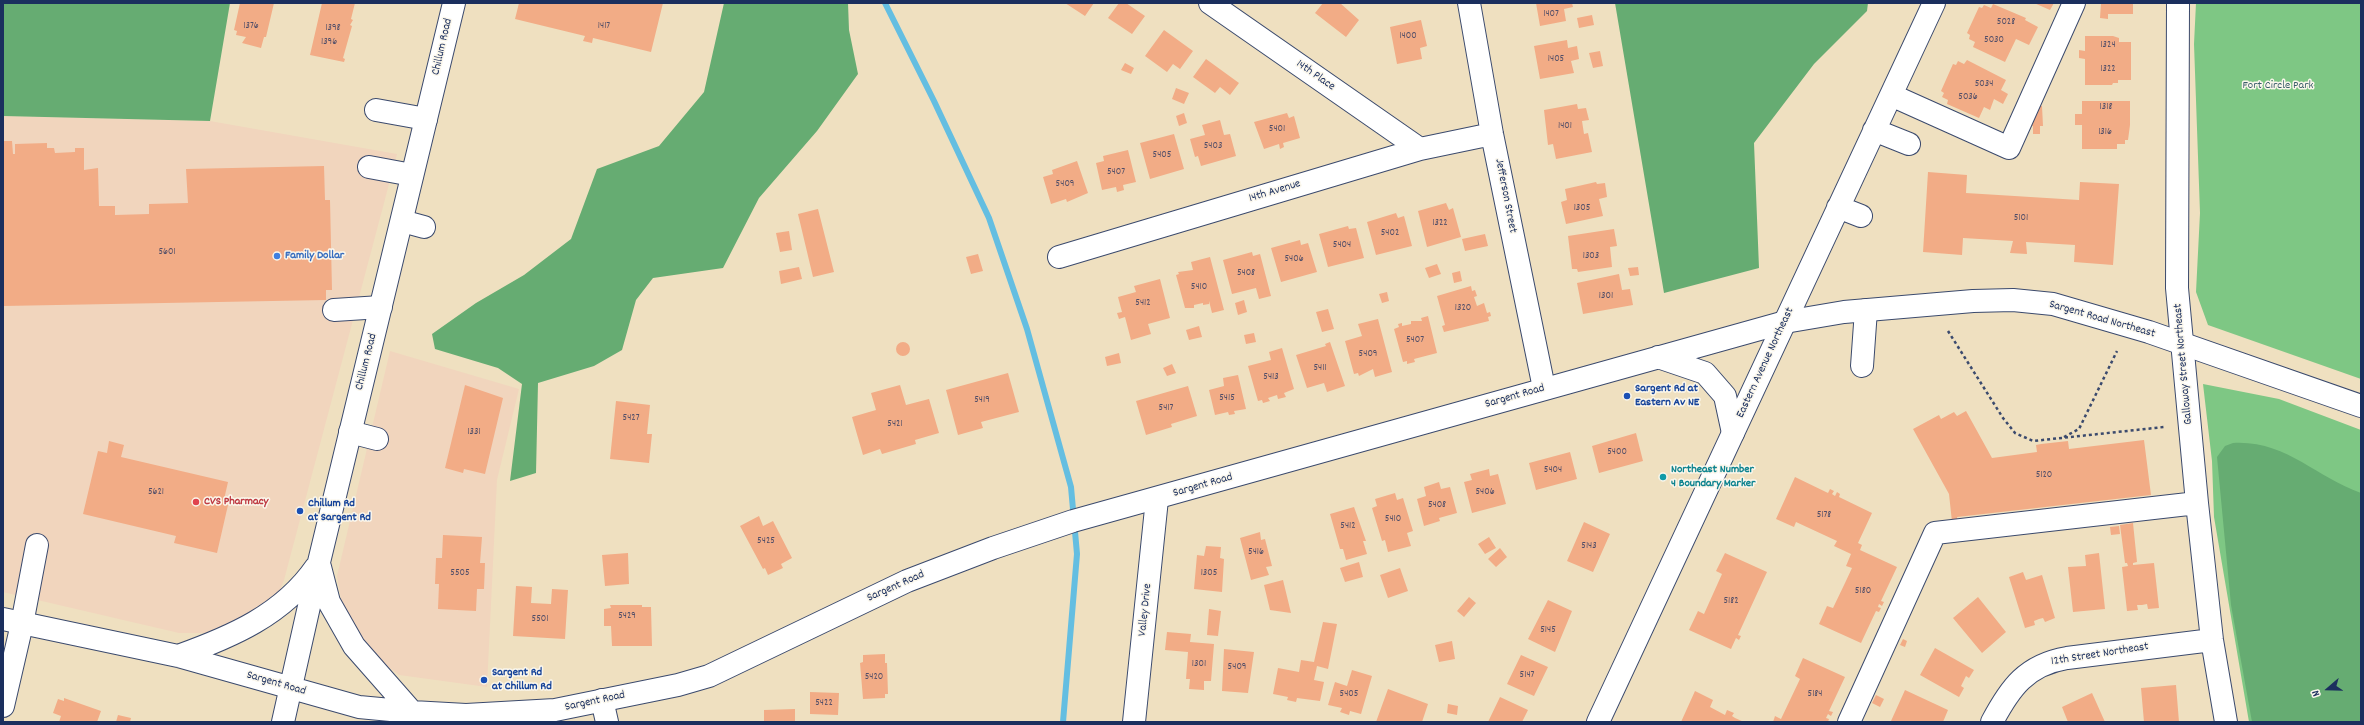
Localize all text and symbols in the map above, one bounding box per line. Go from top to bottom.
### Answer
house number: 1407 [1543,9,1559,21]
street label: Chillum Road [429,17,457,77]
house number: 5028 [1997,17,2015,29]
house number: 1376 [243,21,259,33]
house number: 1417 [598,21,610,33]
house number: 1398 [325,23,341,35]
house number: 1400 [1399,31,1417,43]
house number: 5030 [1984,35,2004,47]
house number: 1396 [321,37,337,49]
house number: 1324 [2100,40,2116,52]
house number: 1405 [1548,54,1564,66]
street label: 14th Place [1293,57,1337,95]
house number: 1322 [2100,64,2116,76]
house number: 5034 [1975,79,1993,91]
park label: Fort Circle Park [2242,79,2314,93]
house number: 5036 [1958,92,1978,104]
house number: 1318 [2100,102,2112,114]
house number: 1401 [1558,121,1572,133]
house number: 5401 [1269,124,1285,136]
house number: 1316 [2098,127,2112,139]
house number: 5403 [1204,141,1222,153]
house number: 5405 [1153,150,1171,162]
street label: Jefferson Street [1491,158,1519,234]
house number: 5407 [1107,167,1125,179]
street label: 14th Avenue [1247,177,1303,207]
house number: 5409 [1056,179,1074,191]
house number: 1305 [1574,203,1590,215]
house number: 5101 [2014,213,2028,225]
house number: 1322 [1432,218,1448,230]
house number: 5402 [1381,228,1399,240]
house number: 5404 [1333,240,1351,252]
house number: 5601 [158,247,176,259]
place label: Family Dollar [285,249,344,263]
marker: Family Dollar [272,251,282,261]
house number: 1303 [1583,251,1599,263]
house number: 5406 [1284,254,1304,266]
house number: 5408 [1237,268,1255,280]
house number: 5410 [1191,282,1207,294]
house number: 1301 [1599,291,1613,303]
house number: 5412 [1135,298,1151,310]
street label: Sargent Road Northeast [2047,298,2157,342]
house number: 1320 [1455,303,1471,315]
street label: Galloway Street Northeast [2172,303,2196,425]
street label: Eastern Avenue Northeast [1734,305,1798,421]
street label: Chillum Road [353,332,381,392]
house number: 5407 [1406,335,1424,347]
house number: 5409 [1359,349,1377,361]
house number: 5411 [1313,363,1327,375]
house number: 5413 [1263,372,1279,384]
street label: Sargent Road [1484,382,1546,412]
place label: Sargent Rd at Eastern Av NE [1635,382,1699,410]
marker: Sargent Rd at Eastern Av NE [1622,391,1632,401]
house number: 5415 [1219,393,1235,405]
house number: 5419 [974,395,990,407]
house number: 5417 [1159,403,1173,415]
house number: 5427 [623,413,639,425]
house number: 5421 [887,419,903,431]
house number: 1331 [467,427,481,439]
house number: 5400 [1607,447,1627,459]
place label: Northeast Number 4 Boundary Marker [1671,463,1756,491]
house number: 5404 [1544,465,1562,477]
house number: 5120 [2036,470,2052,482]
street label: Sargent Road [1172,471,1234,501]
marker: Northeast Number 4 Boundary Marker [1658,472,1668,482]
house number: 5621 [148,487,164,499]
house number: 5406 [1475,487,1495,499]
place label: CVS Pharmacy [204,495,268,509]
marker: CVS Pharmacy [191,497,201,507]
place label: Chillum Rd at Sargent Rd [308,497,371,525]
house number: 5408 [1428,500,1446,512]
marker: Chillum Rd at Sargent Rd [295,506,305,516]
house number: 5178 [1817,510,1831,522]
house number: 5410 [1385,514,1401,526]
house number: 5412 [1340,521,1356,533]
house number: 5425 [757,536,775,548]
house number: 5143 [1581,541,1597,553]
house number: 5416 [1248,547,1264,559]
house number: 5505 [450,568,470,580]
street label: Sargent Road [865,568,927,606]
house number: 1305 [1201,568,1217,580]
street label: Valley Drive [1136,583,1156,637]
house number: 5180 [1855,586,1871,598]
house number: 5182 [1723,596,1739,608]
house number: 5429 [618,611,636,623]
house number: 5501 [532,614,548,626]
house number: 5145 [1540,625,1556,637]
street label: 12th Street Northeast [2050,640,2150,670]
house number: 1301 [1192,659,1206,671]
house number: 5409 [1228,662,1246,674]
place label: Sargent Rd at Chillum Rd [492,666,552,694]
street label: Sargent Road [245,669,307,699]
north arrow [2308,669,2348,709]
house number: 5147 [1520,670,1534,682]
house number: 5420 [865,672,883,684]
marker: Sargent Rd at Chillum Rd [479,675,489,685]
text: N [2308,688,2325,698]
street label: Sargent Road [564,689,626,715]
house number: 5405 [1340,689,1358,701]
house number: 5184 [1808,689,1822,701]
house number: 5422 [815,698,833,710]

